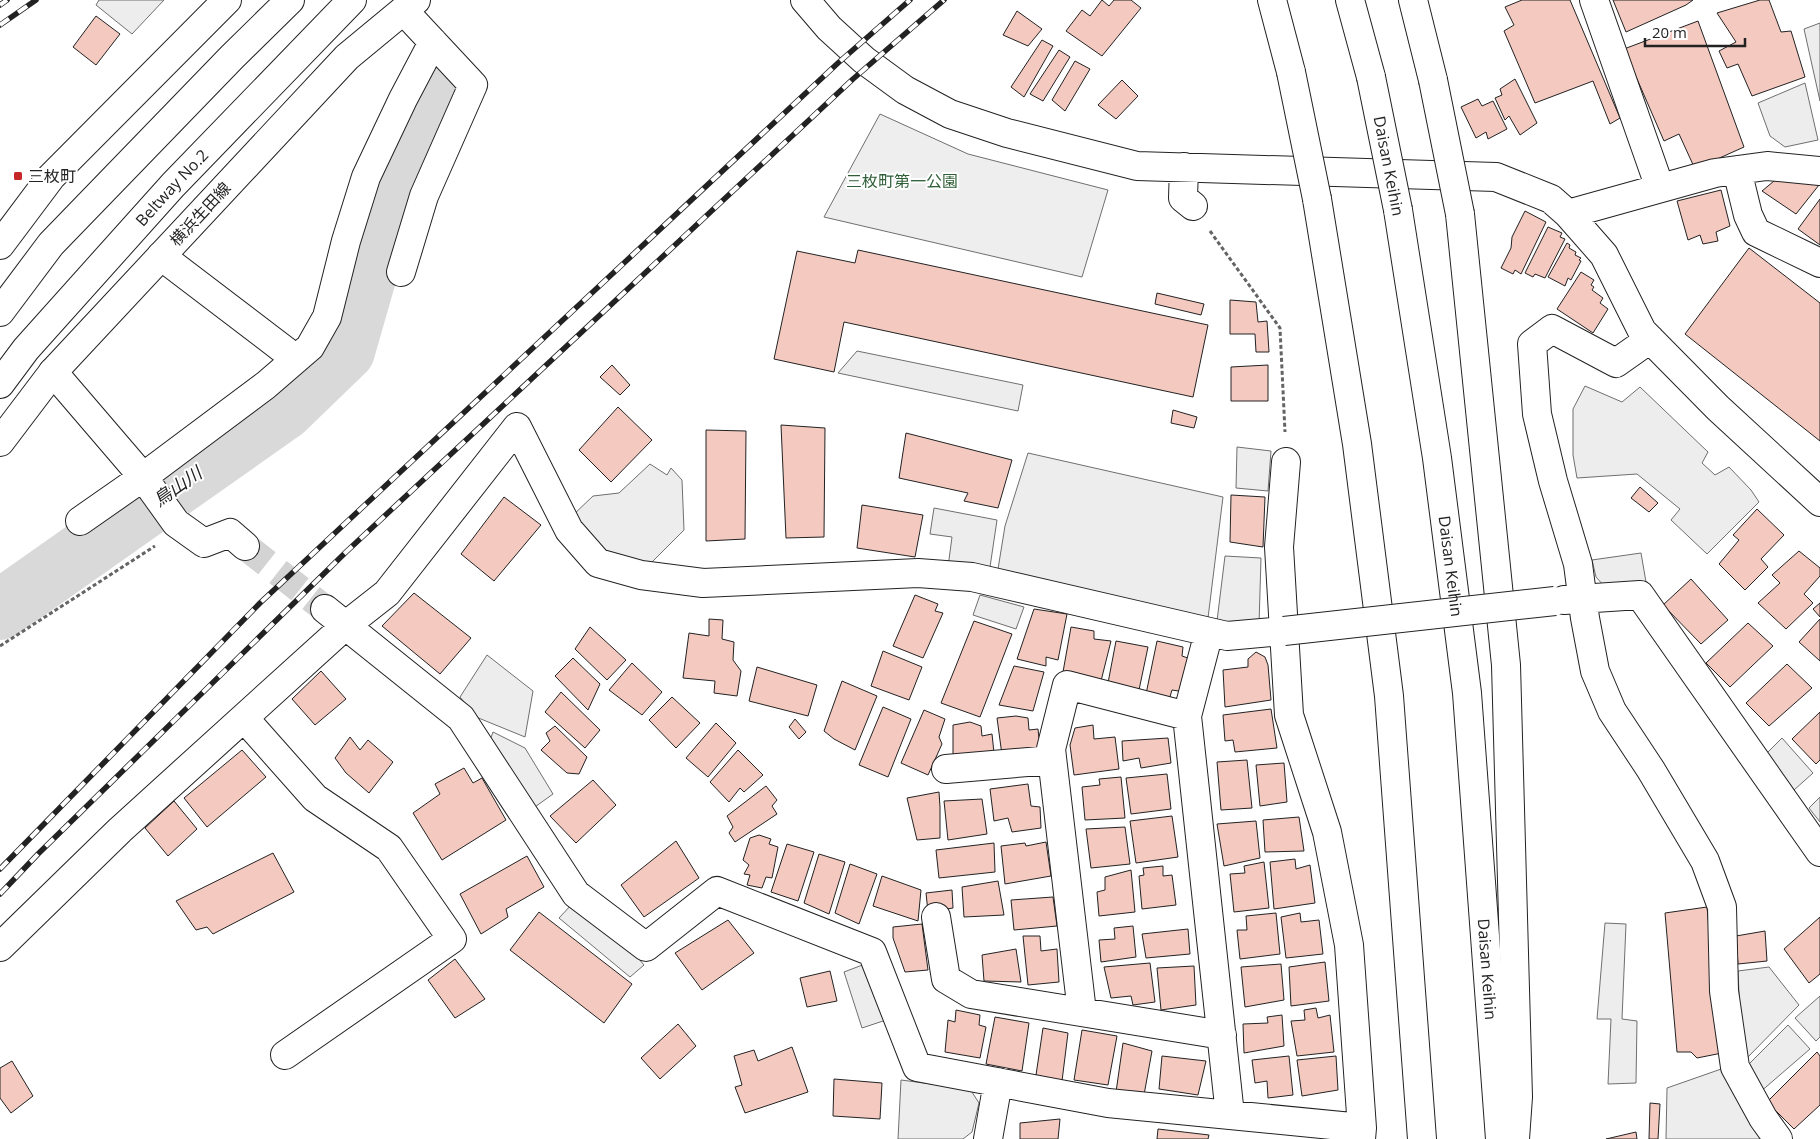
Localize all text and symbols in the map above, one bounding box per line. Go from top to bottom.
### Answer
scale bar [1645,15,1745,47]
text: 20 m [1652,22,1687,42]
street label: Daisan Keihin [1369,114,1409,218]
street label: Beltway No.2 [130,144,213,231]
place label: 三枚町 [28,165,76,187]
marker: 三枚町 [12,170,24,182]
park label: 三枚町第一公園 [846,170,958,192]
street label: 横浜生田線 [165,177,235,251]
water label: 鳥山川 [148,460,208,511]
street label: Daisan Keihin [1433,514,1468,618]
street label: Daisan Keihin [1473,918,1502,1021]

